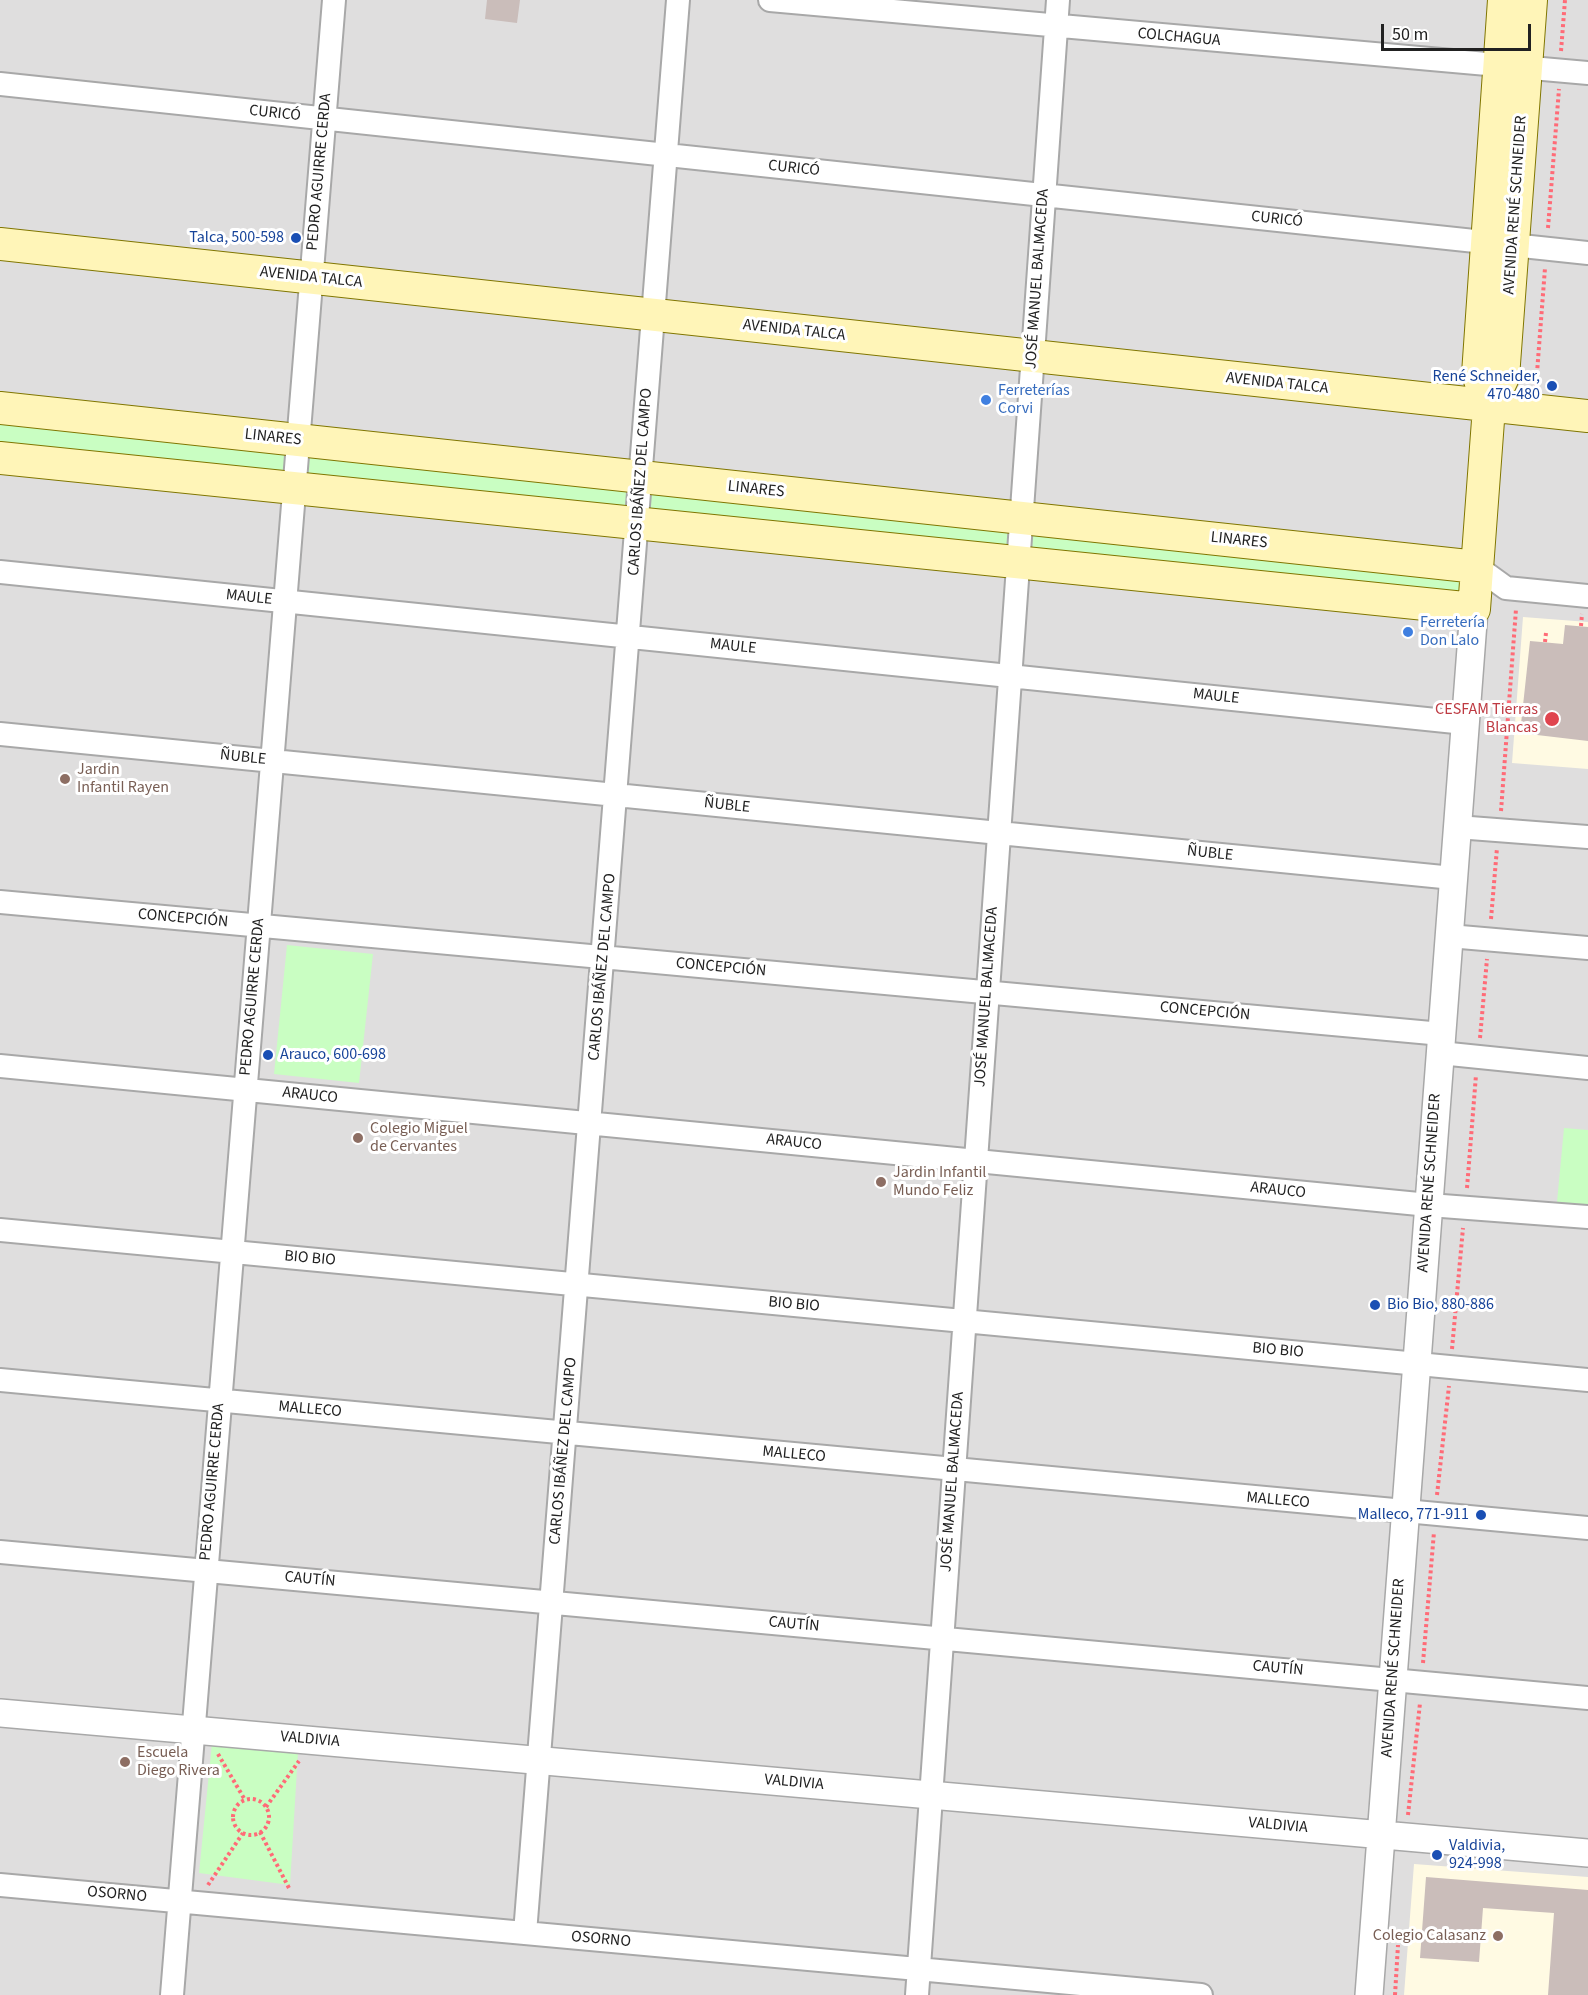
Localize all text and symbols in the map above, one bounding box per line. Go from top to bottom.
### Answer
scale bar [1384,12,1534,50]
text: 50 m [1392,22,1428,47]
street label: COLCHAGUA [1137,25,1221,51]
street label: PEDRO AGUIRRE CERDA [304,92,336,252]
street label: CURICÓ [248,102,302,126]
street label: AVENIDA RENÉ SCHNEIDER [1500,115,1532,295]
street label: CURICÓ [767,157,821,181]
street label: JOSÉ MANUEL BALMACEDA [1022,188,1054,370]
street label: CURICÓ [1250,208,1304,232]
place label: Talca, 500-598 [189,228,284,248]
marker: Talca, 500-598 [289,231,303,245]
street label: AVENIDA TALCA [259,263,363,293]
street label: AVENIDA TALCA [742,316,846,346]
place label: René Schneider, 470-480 [1433,367,1540,405]
street label: AVENIDA TALCA [1225,369,1329,399]
marker: René Schneider, 470-480 [1545,379,1559,393]
place label: Ferreterías Corvi [998,381,1070,419]
street label: CARLOS IBÁÑEZ DEL CAMPO [625,388,657,576]
marker: Ferreterías Corvi [979,393,993,407]
street label: LINARES [244,425,302,451]
street label: LINARES [727,477,785,503]
street label: LINARES [1210,528,1268,554]
street label: MAULE [225,586,273,610]
place label: Ferretería Don Lalo [1420,613,1485,651]
marker: Ferretería Don Lalo [1401,625,1415,639]
street label: MAULE [709,635,757,659]
street label: MAULE [1192,685,1240,709]
place label: CESFAM Tierras Blancas [1435,700,1538,738]
marker: CESFAM Tierras Blancas [1543,710,1561,728]
street label: ÑUBLE [219,746,267,770]
place label: Jardin Infantil Rayen [77,760,169,798]
marker: Jardin Infantil Rayen [58,772,72,786]
street label: ÑUBLE [703,794,751,818]
street label: ÑUBLE [1186,842,1234,866]
street label: CARLOS IBÁÑEZ DEL CAMPO [585,873,621,1061]
street label: CONCEPCIÓN [137,905,229,933]
street label: JOSÉ MANUEL BALMACEDA [971,906,1003,1088]
street label: PEDRO AGUIRRE CERDA [237,917,269,1077]
street label: CONCEPCIÓN [675,954,767,982]
street label: CONCEPCIÓN [1159,998,1251,1026]
place label: Arauco, 600-698 [280,1045,386,1065]
marker: Arauco, 600-698 [261,1048,275,1062]
street label: ARAUCO [281,1084,339,1108]
street label: AVENIDA RENÉ SCHNEIDER [1414,1093,1446,1273]
place label: Colegio Miguel de Cervantes [370,1119,468,1157]
marker: Colegio Miguel de Cervantes [351,1131,365,1145]
street label: ARAUCO [765,1131,823,1155]
place label: Jardin Infantil Mundo Feliz [893,1163,986,1201]
marker: Jardin Infantil Mundo Feliz [874,1175,888,1189]
street label: ARAUCO [1249,1179,1307,1203]
street label: BIO BIO [283,1247,337,1271]
street label: BIO BIO [767,1293,821,1317]
place label: Bio Bio, 880-886 [1387,1295,1494,1315]
marker: Bio Bio, 880-886 [1368,1298,1382,1312]
street label: BIO BIO [1251,1339,1305,1363]
street label: CARLOS IBÁÑEZ DEL CAMPO [546,1357,582,1545]
street label: JOSÉ MANUEL BALMACEDA [937,1391,969,1573]
street label: MALLECO [277,1398,343,1422]
street label: PEDRO AGUIRRE CERDA [197,1402,229,1562]
street label: MALLECO [761,1443,827,1467]
street label: MALLECO [1245,1489,1311,1513]
place label: Malleco, 771-911 [1358,1505,1469,1525]
marker: Malleco, 771-911 [1474,1508,1488,1522]
street label: CAUTÍN [284,1568,336,1592]
street label: AVENIDA RENÉ SCHNEIDER [1378,1578,1410,1758]
street label: CAUTÍN [768,1613,820,1637]
street label: CAUTÍN [1252,1657,1304,1681]
street label: VALDIVIA [279,1728,341,1752]
place label: Escuela Diego Rivera [137,1743,220,1781]
marker: Escuela Diego Rivera [118,1755,132,1769]
street label: VALDIVIA [763,1771,825,1795]
street label: VALDIVIA [1247,1814,1309,1838]
place label: Valdivia, 924-998 [1449,1836,1505,1874]
marker: Valdivia, 924-998 [1430,1848,1444,1862]
street label: OSORNO [86,1883,148,1907]
place label: Colegio Calasanz [1373,1926,1486,1946]
street label: OSORNO [570,1928,632,1952]
marker: Colegio Calasanz [1491,1929,1505,1943]

